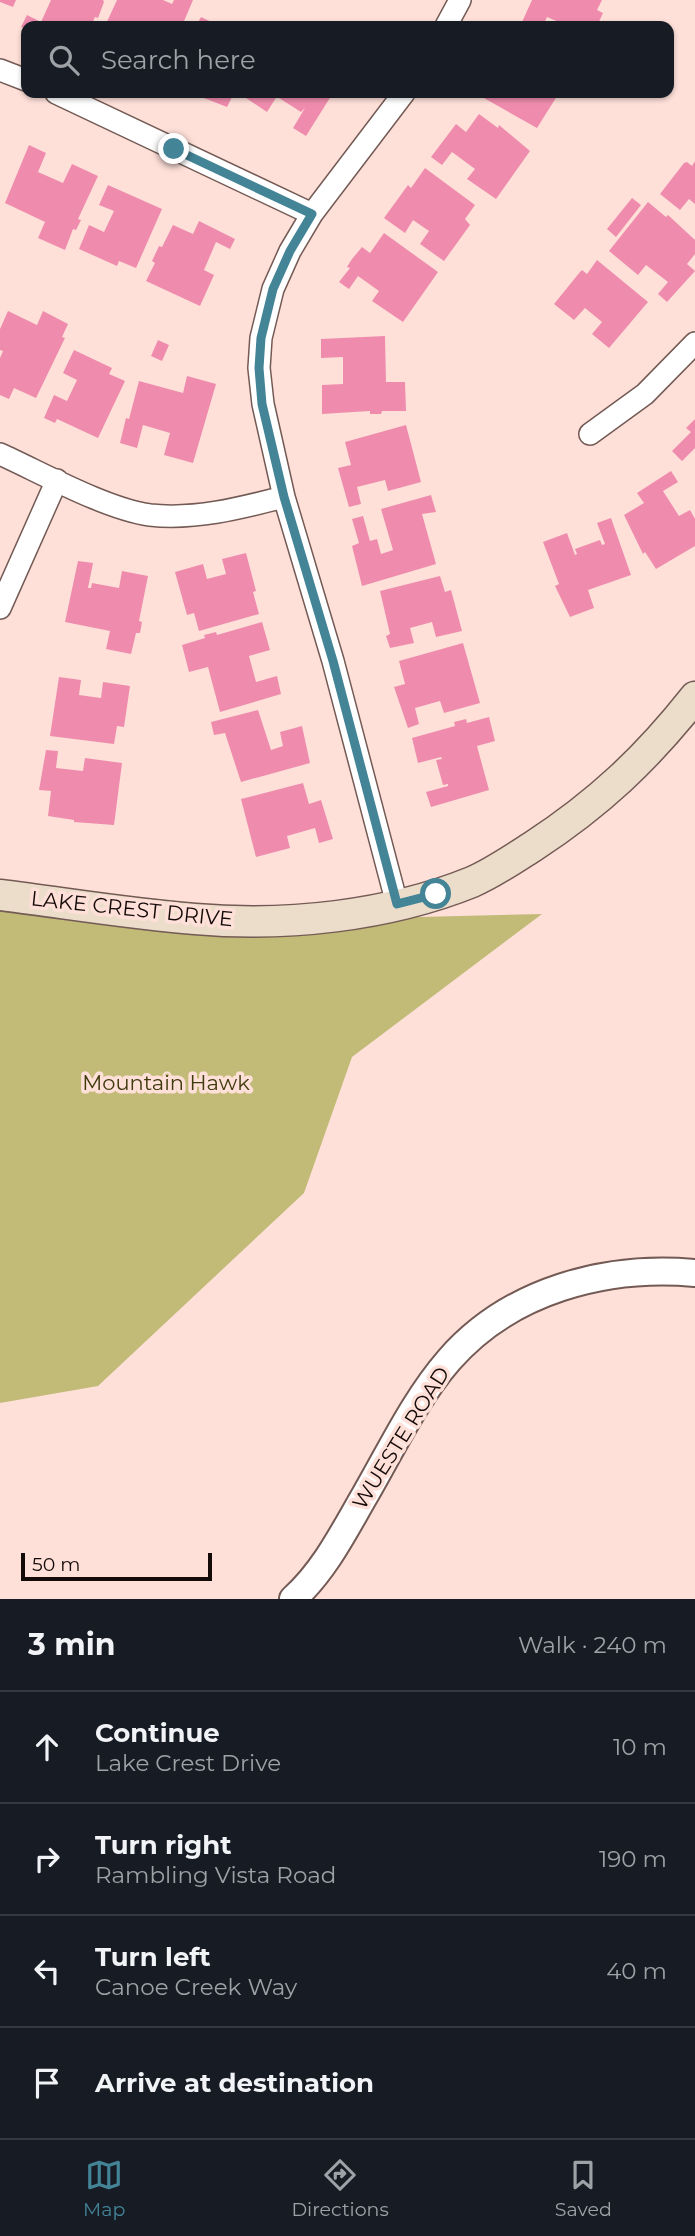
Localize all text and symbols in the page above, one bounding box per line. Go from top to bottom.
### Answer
search box [21,21,674,98]
icon: search [45,41,83,79]
text: Search here [101,44,256,76]
route end [158,133,189,164]
route start [420,878,451,909]
street label: LAKE CREST DRIVE [30,885,234,932]
park label: Mountain Hawk [82,1070,250,1095]
street label: WUESTE ROAD [347,1362,454,1514]
scale bar [21,1550,212,1582]
text: 50 m [32,1553,80,1576]
text: 3 min [28,1626,115,1663]
text: Walk · 240 m [518,1631,667,1659]
text: Continue [95,1717,220,1749]
icon: ahead [28,1728,66,1766]
text: 10 m [613,1733,667,1761]
text: Lake Crest Drive [95,1749,281,1777]
text: Turn right [95,1829,231,1861]
icon: right [28,1840,66,1878]
text: 190 m [599,1845,667,1873]
text: Rambling Vista Road [95,1861,336,1889]
text: Turn left [95,1941,211,1973]
icon: left [28,1952,66,1990]
text: 40 m [606,1957,667,1985]
text: Canoe Creek Way [95,1973,297,2001]
icon: arrive [28,2064,66,2102]
text: Arrive at destination [95,2067,374,2099]
tab: Map [83,2156,125,2221]
tab: Directions [291,2156,389,2221]
tab: Saved [555,2156,612,2221]

